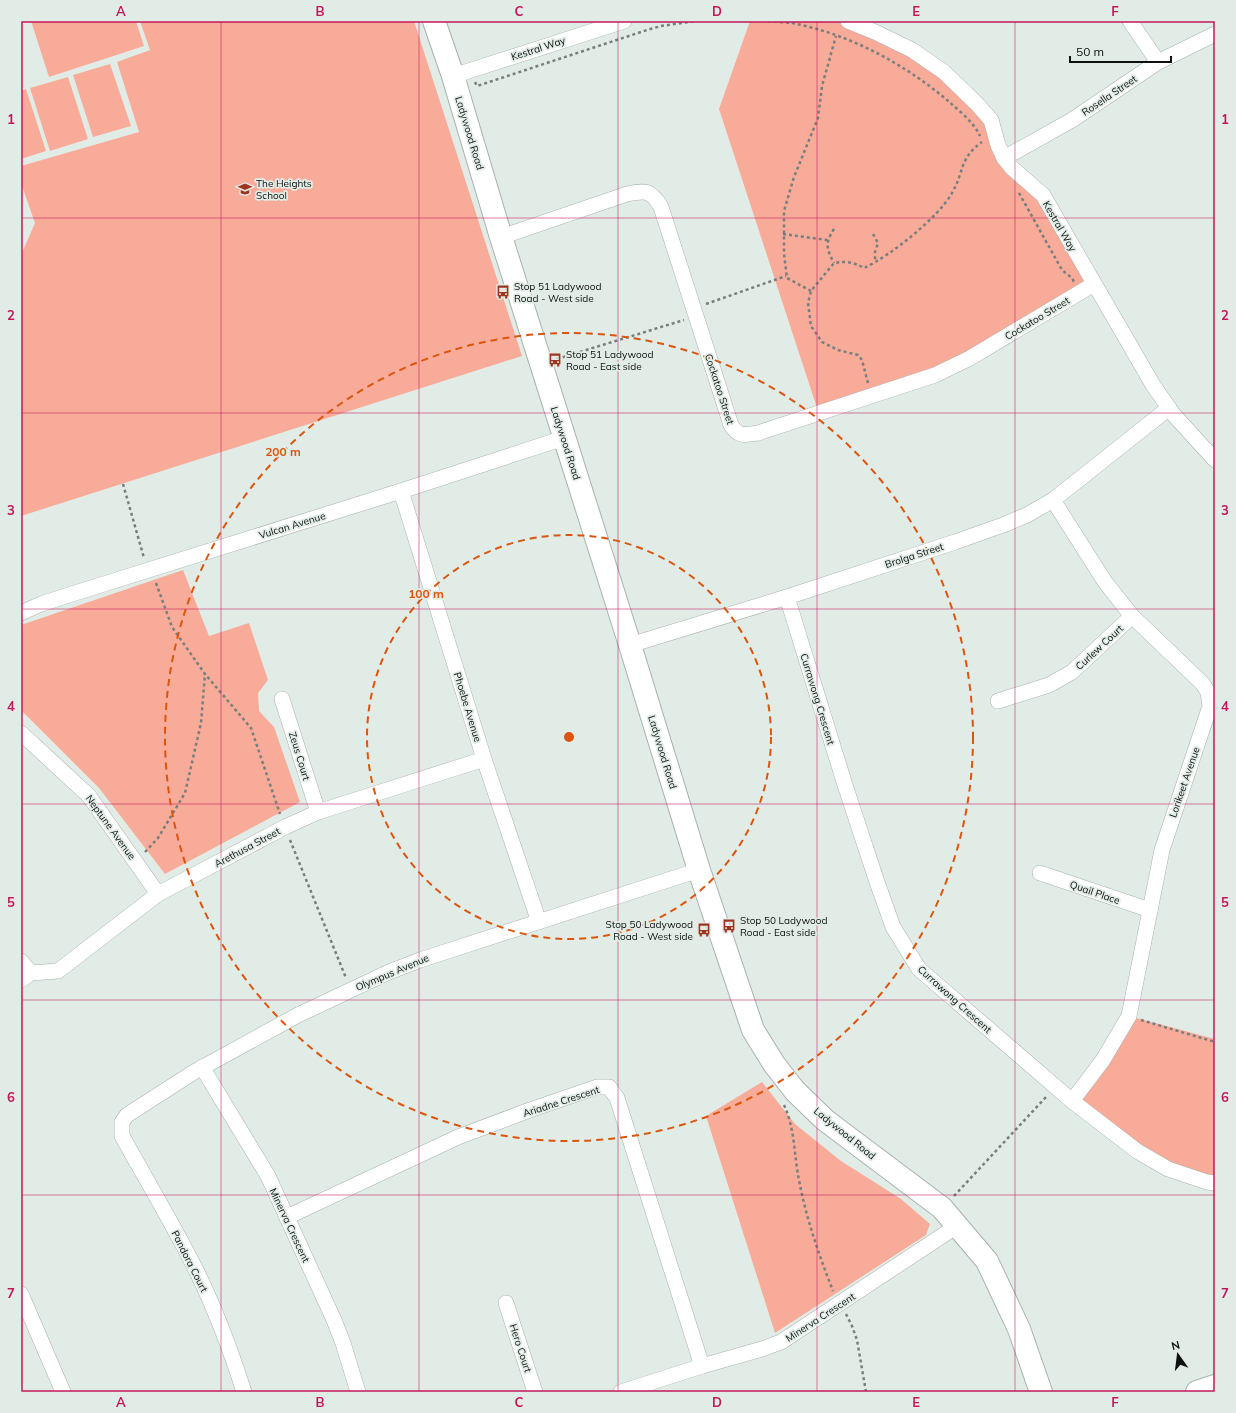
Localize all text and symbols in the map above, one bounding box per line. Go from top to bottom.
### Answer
text: A [116,3,126,19]
text: B [316,3,325,19]
text: C [515,3,524,19]
text: D [712,3,722,19]
text: E [912,3,920,19]
text: F [1111,3,1119,19]
street label: Kestral Way [509,33,568,63]
scale bar [1070,38,1171,64]
text: 50 m [1076,44,1104,59]
street label: Rosella Street [1079,72,1140,119]
street label: Ladywood Road [452,95,487,171]
text: 1 [7,111,15,127]
text: 1 [1221,111,1229,127]
place label: The Heights School [256,177,312,202]
school or university icon: The Heights School [237,181,253,197]
street label: Kestral Way [1040,199,1080,255]
place label: Stop 51 Ladywood Road - West side [514,280,602,305]
bus stop icon: Stop 51 Ladywood Road - West side [495,284,511,300]
street label: Cockatoo Street [1002,294,1072,343]
text: 2 [7,307,15,323]
text: 2 [1221,307,1229,323]
place label: Stop 51 Ladywood Road - East side [566,348,654,373]
bus stop icon: Stop 51 Ladywood Road - East side [547,352,563,368]
street label: Cockatoo Street [702,352,737,427]
street label: Ladywood Road [548,405,583,481]
text: 200 m [265,444,301,459]
text: 3 [7,502,15,518]
text: 3 [1221,502,1229,518]
street label: Vulcan Avenue [257,509,327,542]
street label: Brolga Street [883,540,946,571]
text: 100 m [408,586,444,601]
street label: Curlew Court [1073,622,1126,673]
street label: Currawong Crescent [797,652,838,747]
street label: Phoebe Avenue [451,671,484,744]
text: 4 [7,698,15,714]
text: 4 [1221,698,1229,714]
street label: Ladywood Road [645,714,680,790]
street label: Zeus Court [286,730,313,782]
centre of rings [562,730,576,744]
street label: Lorikeet Avenue [1166,745,1203,819]
street label: Neptune Avenue [83,792,138,862]
street label: Arethusa Street [212,824,283,870]
street label: Quail Place [1068,878,1122,907]
text: 5 [7,894,15,910]
text: 5 [1221,894,1229,910]
place label: Stop 50 Ladywood Road - East side [740,914,828,939]
place label: Stop 50 Ladywood Road - West side [605,918,693,943]
bus stop icon: Stop 50 Ladywood Road - East side [721,918,737,934]
bus stop icon: Stop 50 Ladywood Road - West side [696,922,712,938]
street label: Olympus Avenue [354,951,431,994]
street label: Currawong Crescent [915,963,995,1036]
street label: Ariadne Crescent [521,1083,602,1120]
text: 6 [7,1089,15,1105]
text: 6 [1221,1089,1229,1105]
street label: Ladywood Road [811,1104,878,1162]
street label: Minerva Crescent [267,1186,313,1265]
street label: Pandora Court [168,1228,211,1295]
text: 7 [7,1285,15,1301]
text: 7 [1221,1285,1229,1301]
street label: Minerva Crescent [783,1290,858,1345]
street label: Hero Court [507,1322,535,1375]
north arrow [1158,1335,1198,1375]
text: N [1170,1337,1181,1353]
text: A [116,1394,126,1410]
text: B [316,1394,325,1410]
text: C [515,1394,524,1410]
text: D [712,1394,722,1410]
text: E [912,1394,920,1410]
text: F [1111,1394,1119,1410]

